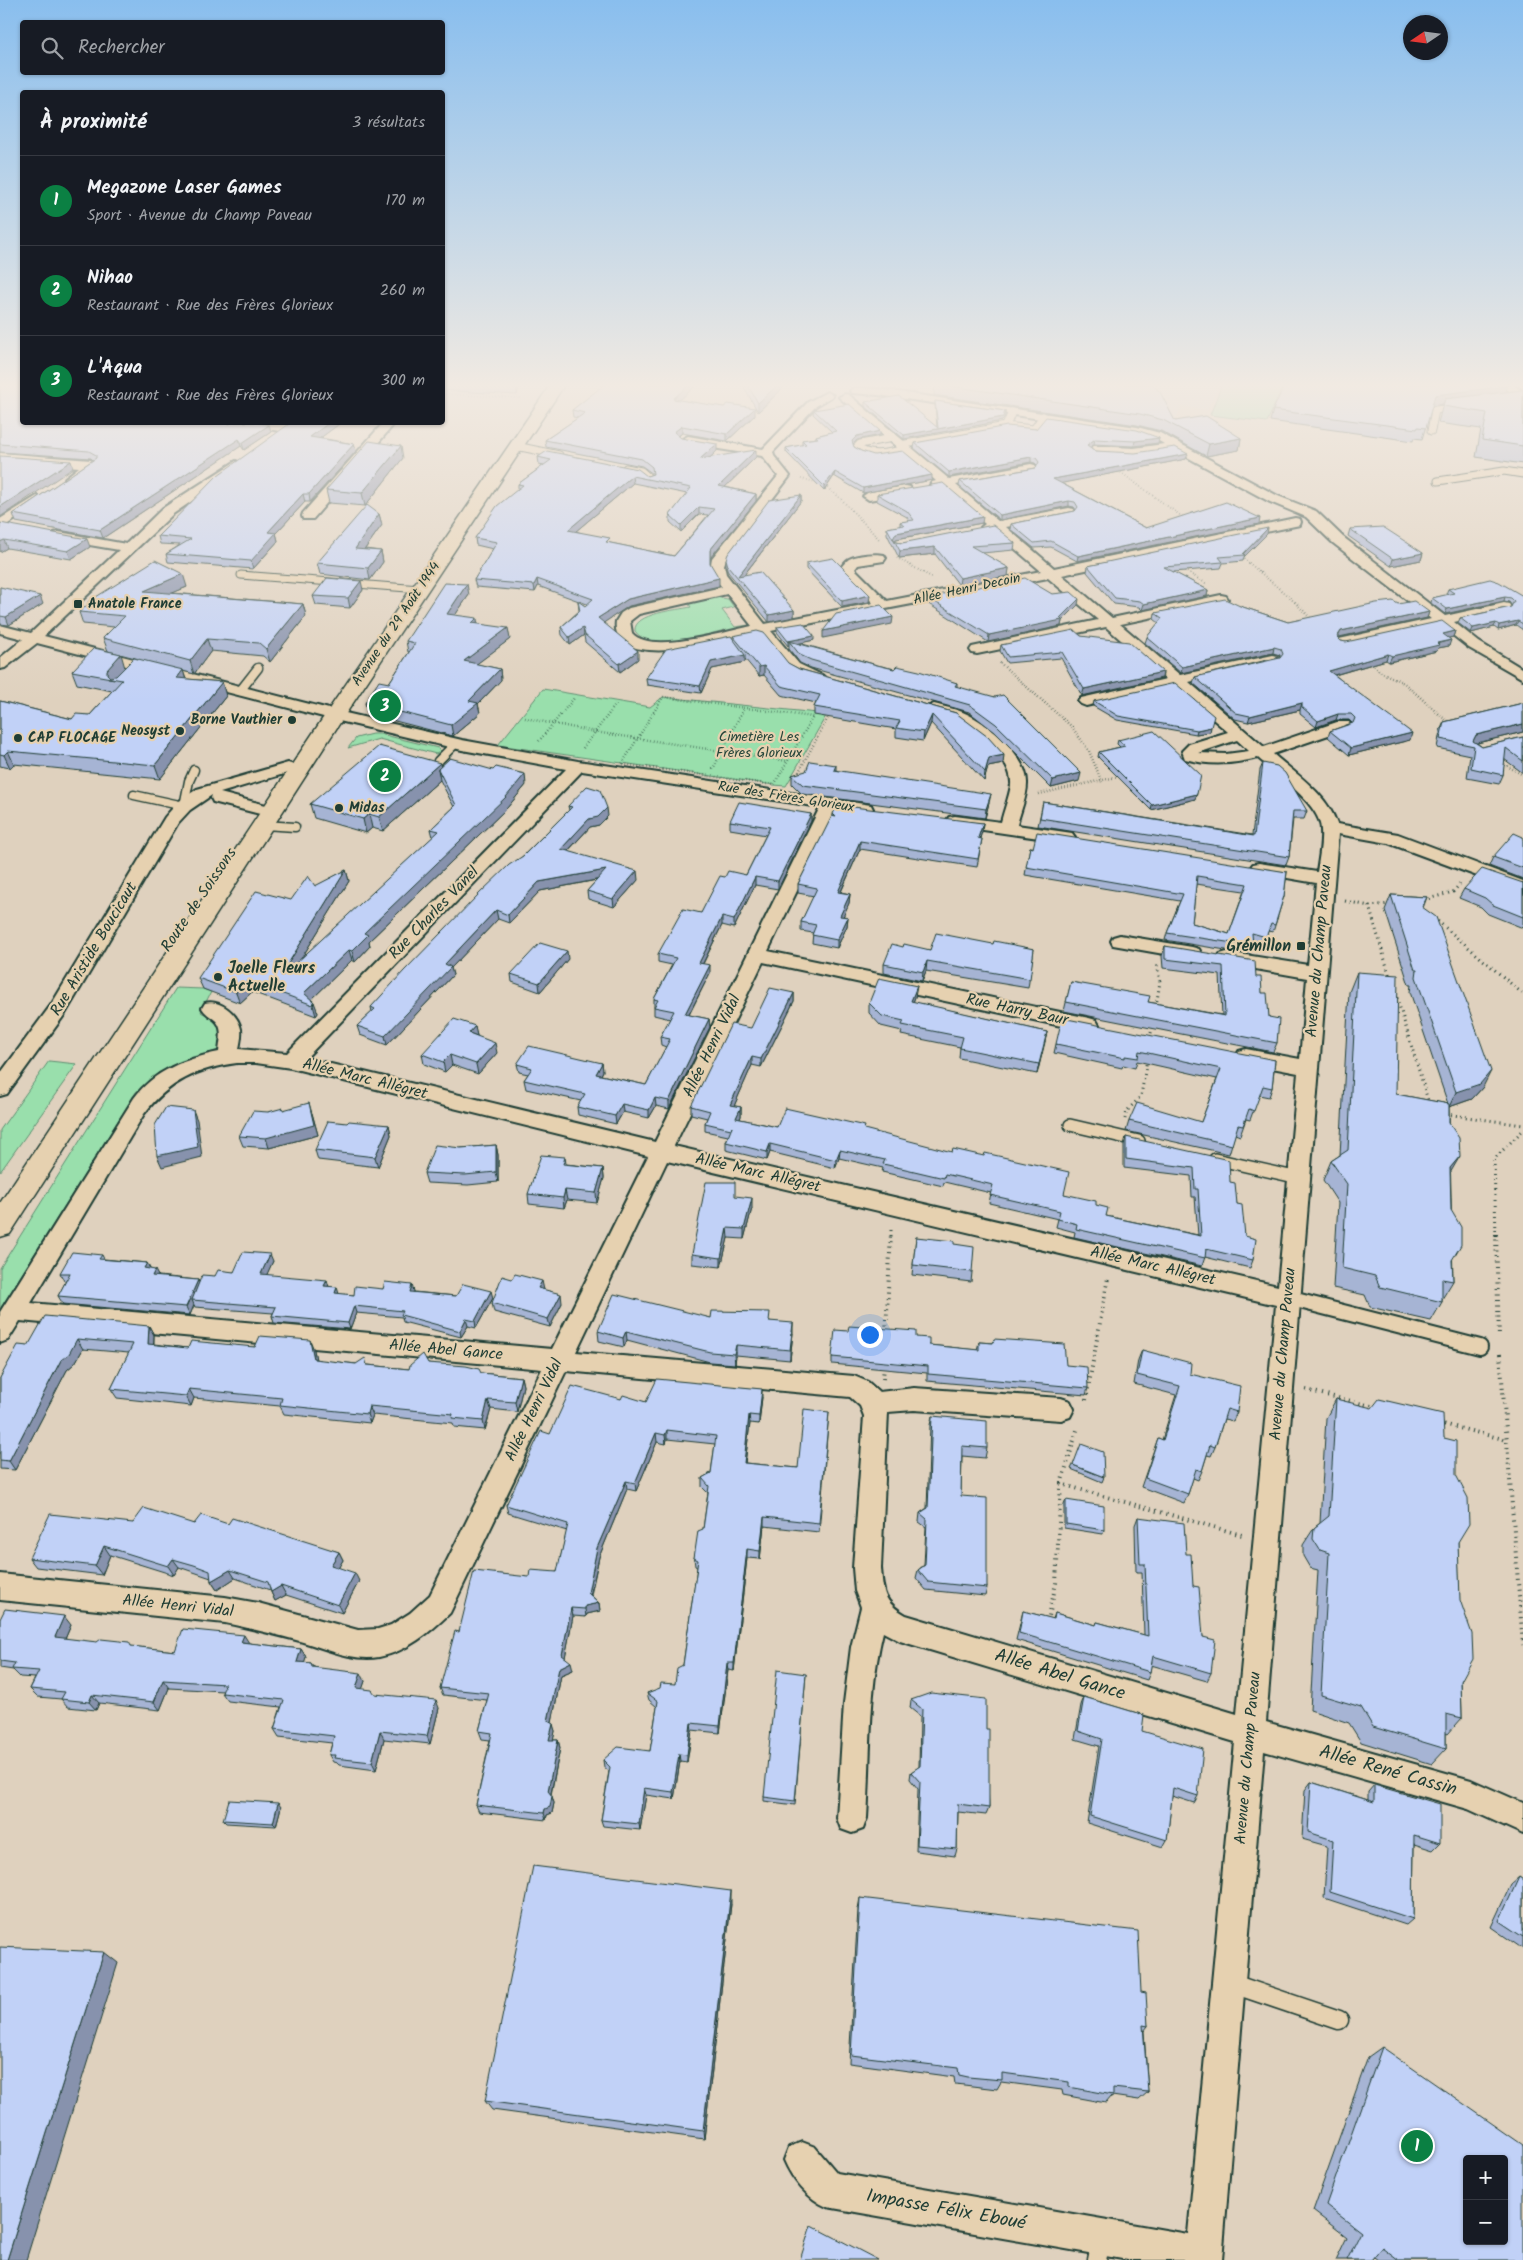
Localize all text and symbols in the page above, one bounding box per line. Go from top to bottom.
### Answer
north arrow [1403,15,1448,60]
search box [20,20,445,75]
text: Rechercher [78,33,165,63]
icon: search [38,34,66,62]
text: À proximité [40,106,147,139]
text: 3 résultats [352,110,425,135]
text: Megazone Laser Games [87,173,282,203]
text: 1 [54,188,58,213]
text: 170 m [385,188,425,213]
text: Sport · Avenue du Champ Paveau [87,203,312,228]
text: Nihao [87,263,133,293]
text: 2 [51,278,61,303]
text: 260 m [380,278,425,303]
text: Restaurant · Rue des Frères Glorieux [87,293,333,318]
text: L'Aqua [87,353,142,383]
text: 3 [52,368,60,393]
text: 300 m [381,368,425,393]
text: Restaurant · Rue des Frères Glorieux [87,383,333,408]
street label: Avenue du 29 Août 1944 [346,557,446,691]
street label: Allée Henri Decoin [911,567,1023,611]
place label: Anatole France [88,593,182,615]
marker: Anatole France [72,598,84,610]
pin: 3 [369,687,401,725]
place label: Borne Vauthier [191,709,283,731]
marker: Borne Vauthier [286,714,298,726]
place label: Neosyst [121,720,171,742]
marker: Neosyst [174,725,186,737]
park label: Cimetière Les Frères Glorieux [716,726,803,764]
place label: CAP FLOCAGE [28,727,117,749]
marker: CAP FLOCAGE [12,732,24,744]
pin: 2 [369,757,401,795]
street label: Rue des Frères Glorieux [716,775,857,819]
place label: Midas [349,797,385,819]
marker: Midas [333,802,345,814]
street label: Route de Soissons [155,843,243,957]
street label: Rue Charles Vanel [383,861,485,965]
street label: Avenue du Champ Paveau [1299,863,1339,1038]
street label: Rue Aristide Boucicaut [44,877,144,1021]
place label: Grémillon [1226,934,1291,959]
marker: Grémillon [1295,940,1307,952]
place label: Joelle Fleurs Actuelle [228,956,316,999]
marker: Joelle Fleurs Actuelle [212,971,224,983]
street label: Rue Harry Baur [963,987,1072,1033]
street label: Allée Henri Vidal [676,990,748,1102]
street label: Allée Marc Allégret [300,1051,431,1107]
street label: Allée Marc Allégret [693,1146,824,1200]
street label: Allée Marc Allégret [1088,1239,1219,1293]
street label: Avenue du Champ Paveau [1263,1266,1303,1441]
your location [857,1322,883,1348]
street label: Allée Abel Gance [388,1333,504,1367]
street label: Allée Henri Vidal [498,1354,570,1466]
street label: Allée Henri Vidal [121,1588,235,1624]
street label: Allée Abel Gance [991,1641,1130,1709]
street label: Avenue du Champ Paveau [1228,1670,1268,1845]
street label: Allée René Cassin [1316,1737,1460,1805]
pin: 1 [1401,2127,1433,2165]
map controls [1463,2155,1508,2245]
button: + [1463,2155,1508,2200]
street label: Impasse Félix Eboué [864,2181,1029,2239]
button: − [1463,2200,1508,2245]

